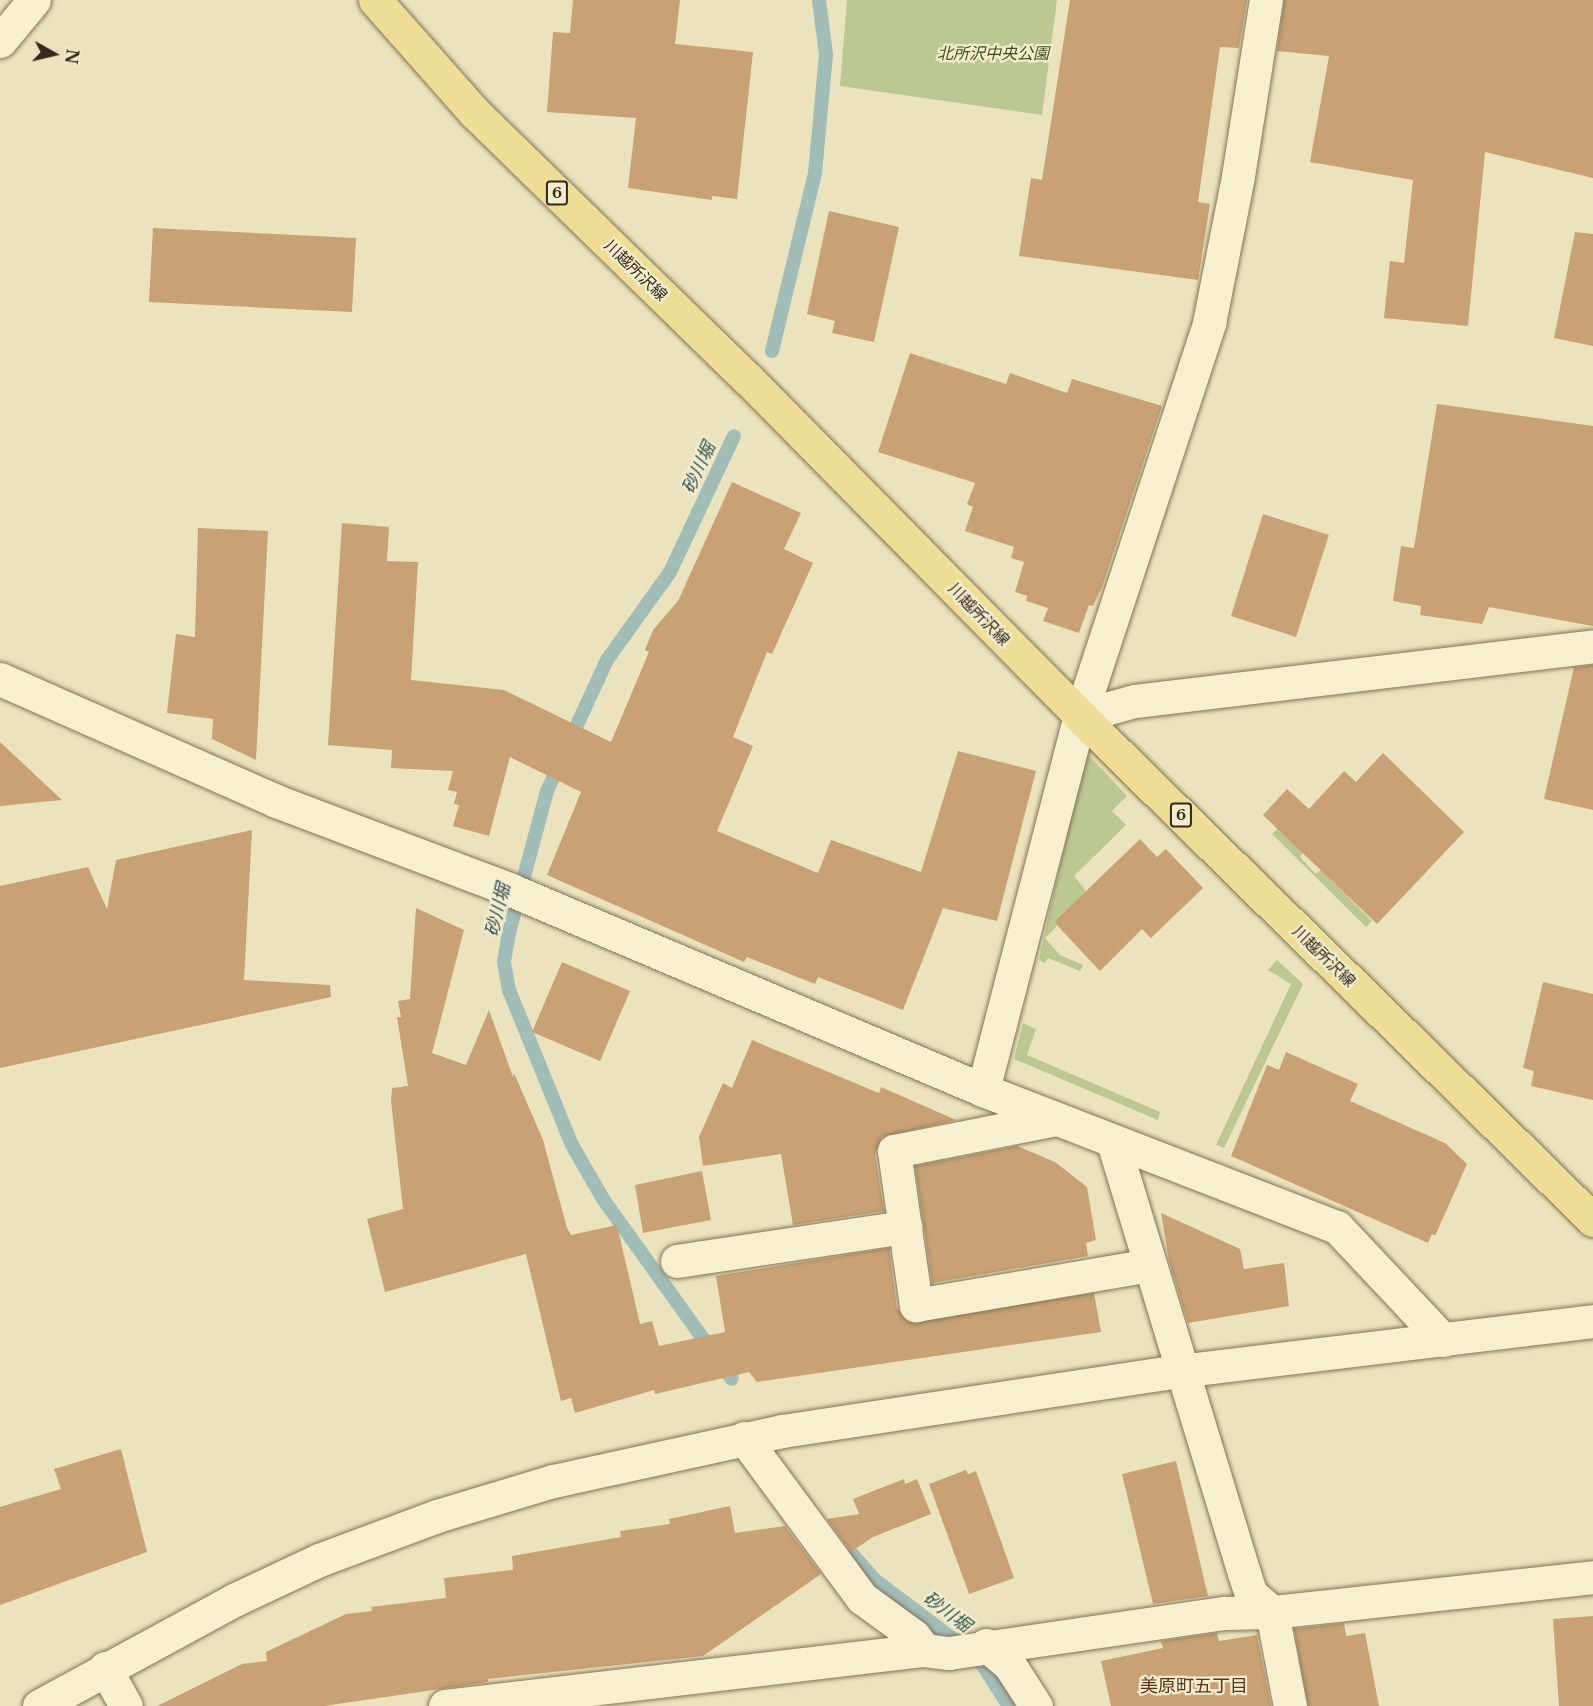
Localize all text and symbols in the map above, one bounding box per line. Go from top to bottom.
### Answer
north arrow [24,24,84,84]
park label: 北所沢中央公園 [937,43,1049,63]
text: N [61,48,83,65]
road number: 6 [545,181,569,205]
street label: 川越所沢線 [601,235,671,305]
water label: 砂川堀 [678,439,720,497]
street label: 川越所沢線 [944,579,1014,649]
road number: 6 [1169,803,1193,827]
water label: 砂川堀 [481,881,515,939]
street label: 川越所沢線 [1289,921,1359,991]
water label: 砂川堀 [919,1587,975,1637]
district label: 美原町五丁目 [1140,1675,1248,1697]

